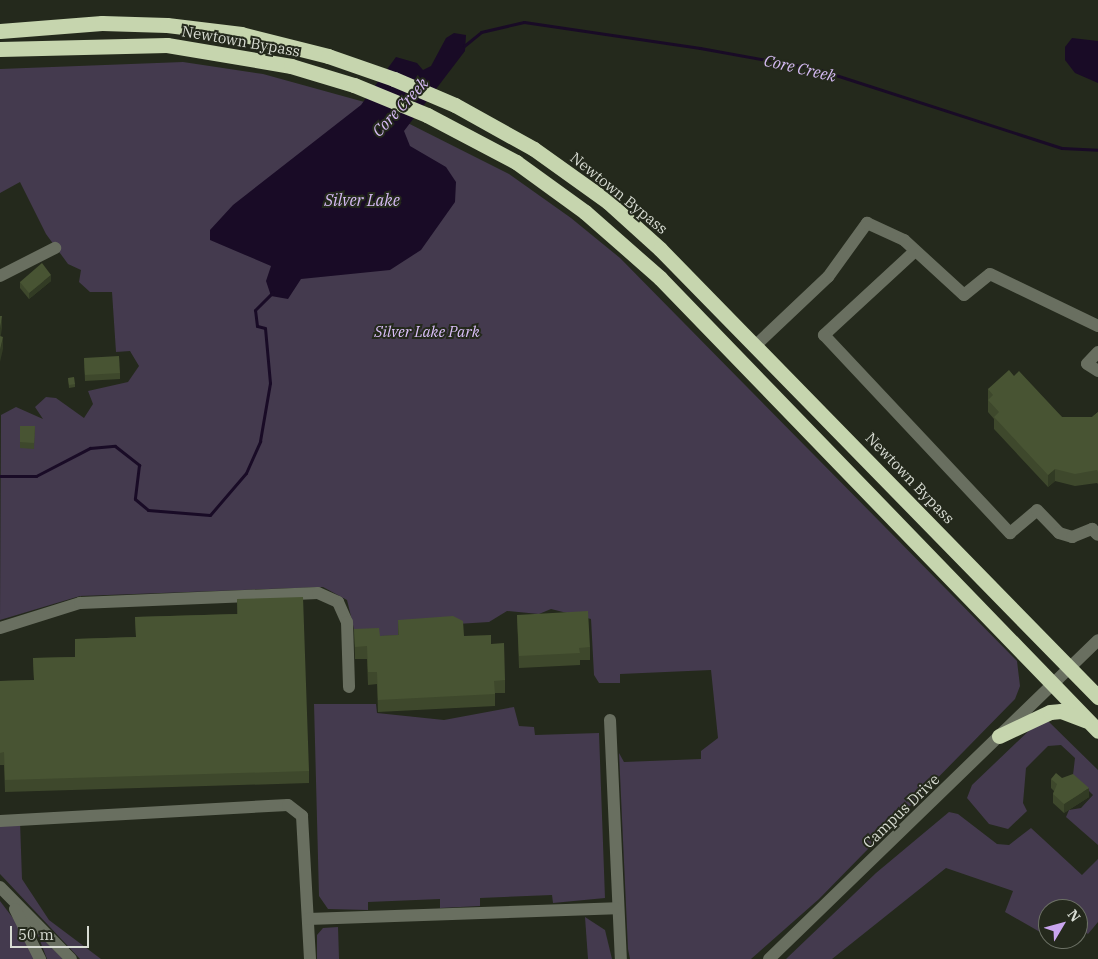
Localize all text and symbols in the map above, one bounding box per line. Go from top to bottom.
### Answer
street label: Newtown Bypass [180,22,302,60]
water label: Core Creek [762,50,838,86]
water label: Core Creek [368,74,432,140]
street label: Newtown Bypass [567,148,671,238]
water label: Silver Lake [324,190,400,210]
park label: Silver Lake Park [374,323,480,341]
street label: Newtown Bypass [862,429,958,527]
street label: Campus Drive [859,770,943,852]
north arrow [1038,899,1088,949]
text: N [1064,906,1085,925]
scale bar [12,916,91,948]
text: 50 m [18,925,54,944]

